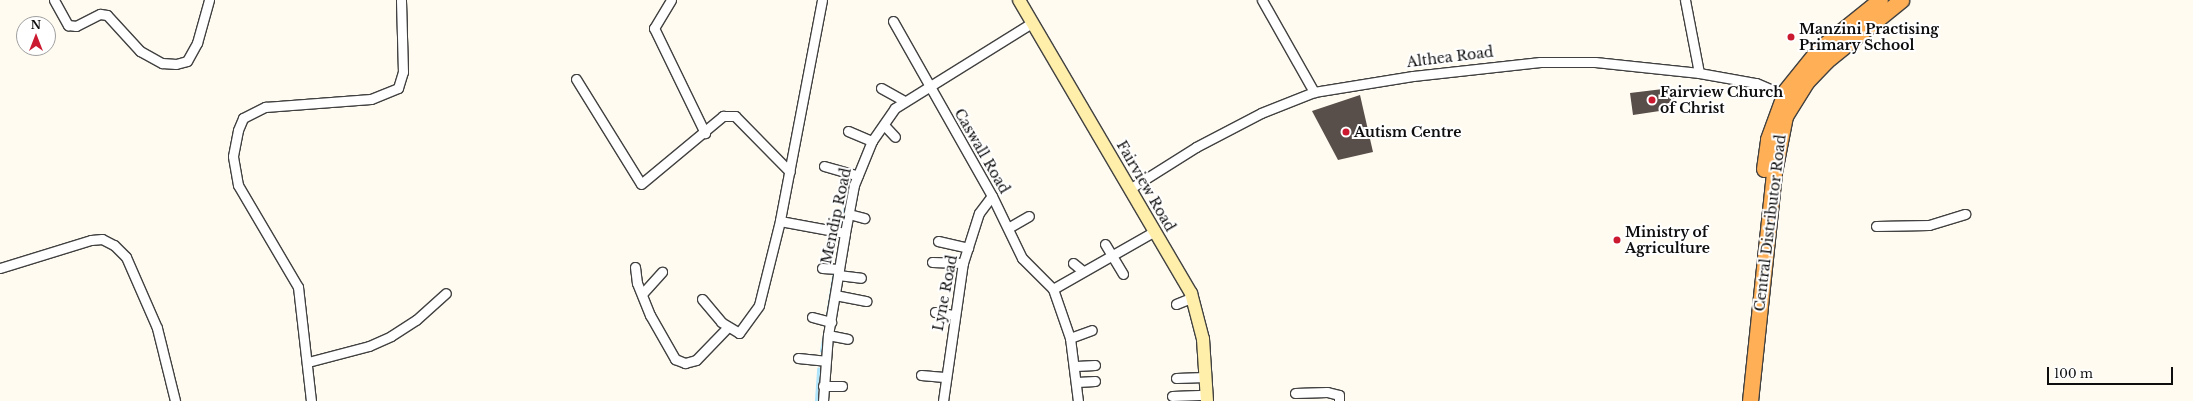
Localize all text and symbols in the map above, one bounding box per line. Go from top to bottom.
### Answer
north arrow [16,16,56,56]
text: N [31,18,41,32]
place label: Manzini Practising Primary School [1799,21,1939,54]
marker: Manzini Practising Primary School [1786,32,1796,42]
street label: Althea Road [1406,43,1494,71]
place label: Fairview Church of Christ [1660,84,1784,116]
marker: Fairview Church of Christ [1647,95,1657,105]
street label: Caswall Road [951,106,1013,196]
place label: Autism Centre [1354,124,1461,140]
marker: Autism Centre [1341,127,1351,137]
street label: Central Distributor Road [1751,133,1789,313]
street label: Fairview Road [1113,137,1179,235]
street label: Mendip Road [818,167,854,265]
place label: Ministry of Agriculture [1625,224,1710,256]
marker: Ministry of Agriculture [1612,235,1622,245]
street label: Lyne Road [929,254,961,332]
scale bar [2049,359,2175,385]
text: 100 m [2054,366,2093,381]

